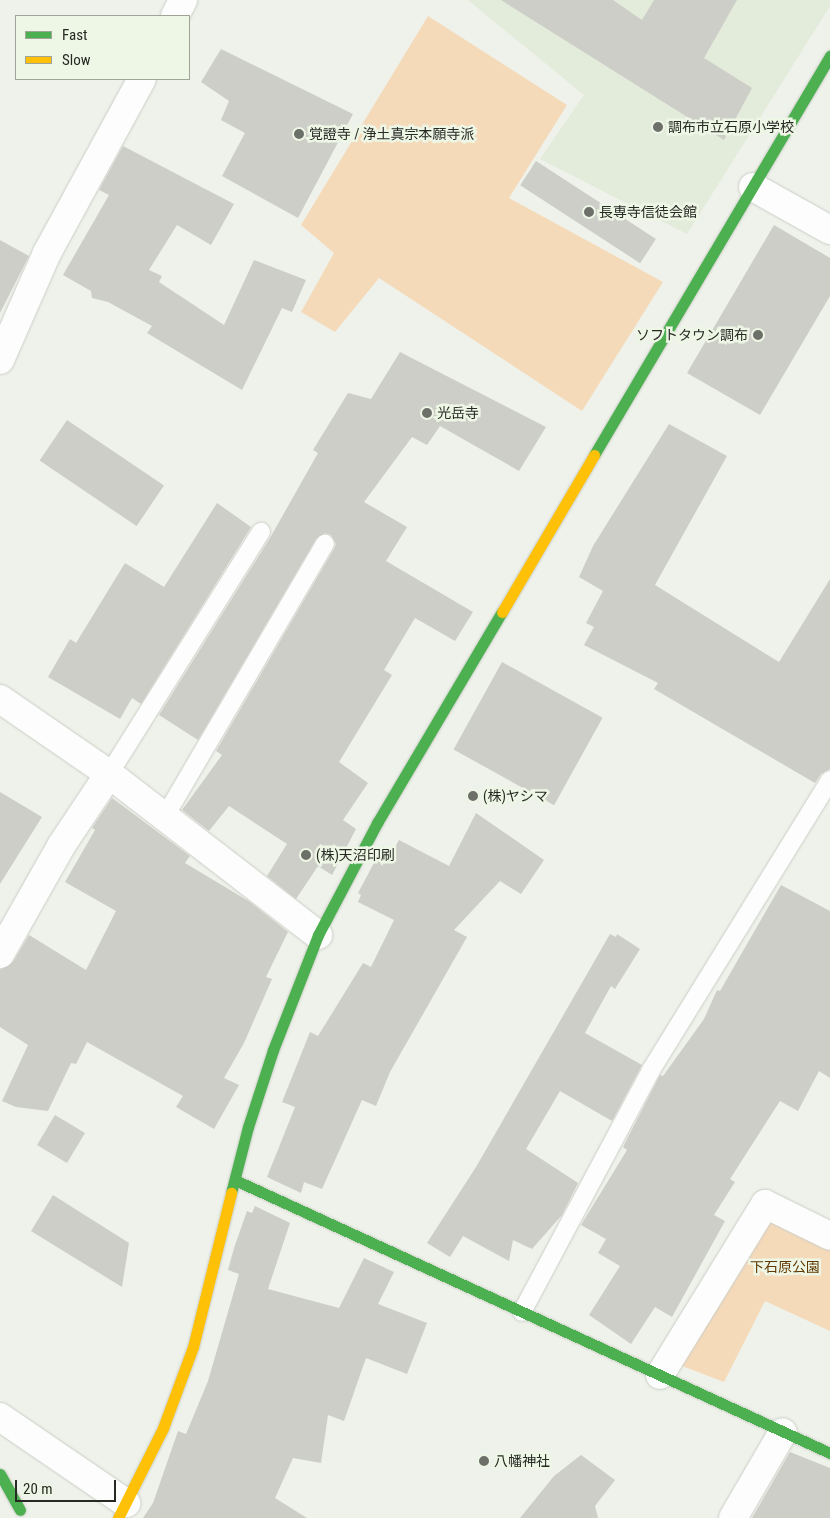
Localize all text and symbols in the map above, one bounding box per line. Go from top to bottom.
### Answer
legend [15,15,190,80]
text: Fast [62,26,87,44]
text: Slow [62,51,91,69]
place label: 調布市立石原小学校 [668,119,794,135]
marker: 調布市立石原小学校 [652,121,664,133]
place label: 覚證寺 / 浄土真宗本願寺派 [309,126,475,142]
marker: 覚證寺 / 浄土真宗本願寺派 [293,128,305,140]
place label: 長専寺信徒会館 [599,204,697,220]
marker: 長専寺信徒会館 [583,206,595,218]
place label: ソフトタウン調布 [636,327,748,343]
marker: ソフトタウン調布 [752,329,764,341]
place label: 光岳寺 [437,405,479,421]
marker: 光岳寺 [421,407,433,419]
place label: (株)ヤシマ [483,788,548,804]
marker: (株)ヤシマ [467,790,479,802]
place label: (株)天沼印刷 [316,847,395,863]
marker: (株)天沼印刷 [300,849,312,861]
park label: 下石原公園 [750,1259,820,1275]
place label: 八幡神社 [494,1453,550,1469]
marker: 八幡神社 [478,1455,490,1467]
scale bar [18,1470,119,1502]
text: 20 m [23,1480,53,1498]

